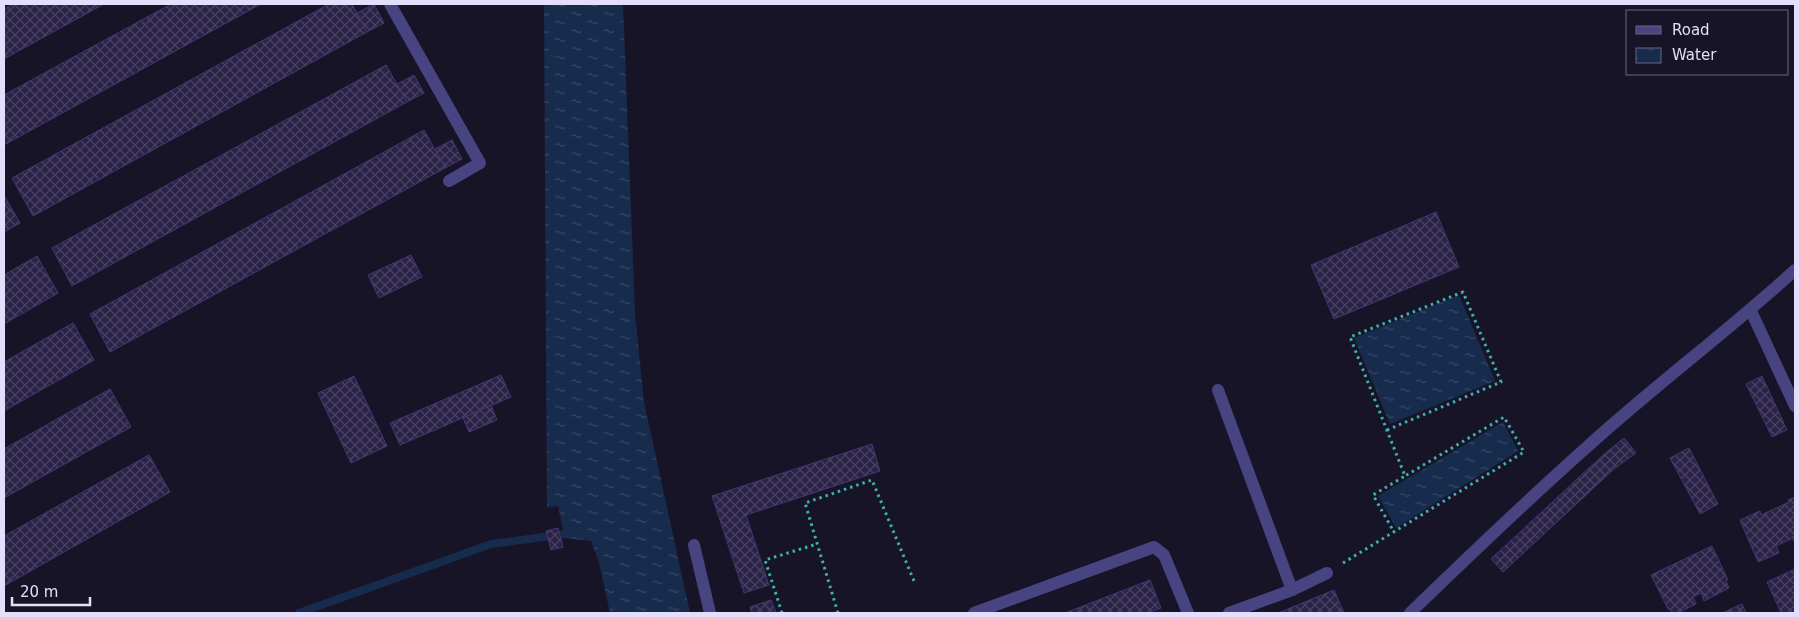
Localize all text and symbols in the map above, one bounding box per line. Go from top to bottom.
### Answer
legend [1626,10,1789,75]
text: Road [1672,21,1710,39]
text: Water [1672,46,1717,64]
scale bar [12,574,90,606]
text: 20 m [20,583,58,601]

